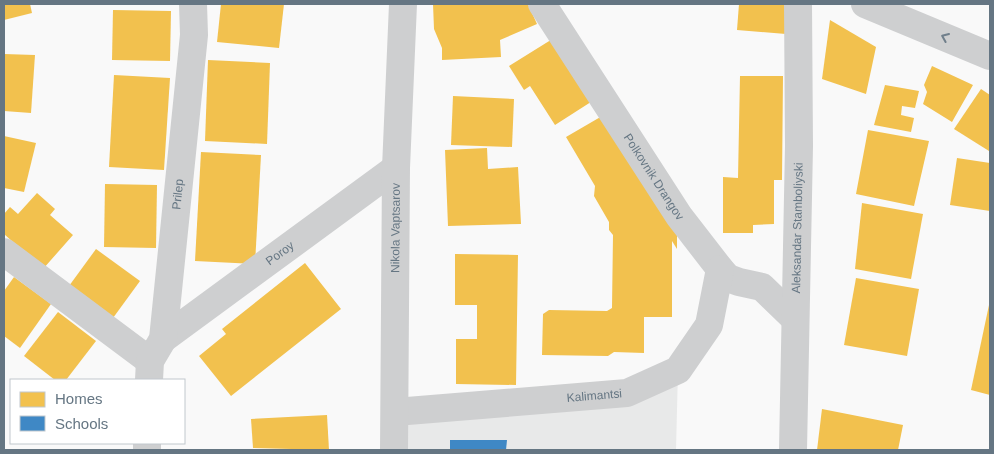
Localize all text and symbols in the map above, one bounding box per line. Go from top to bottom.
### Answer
one-way arrow [941,33,950,43]
street label: Polkovnik Drangov [621,131,687,223]
street label: Aleksandar Stamboliyski [789,162,806,294]
street label: Prilep [169,178,186,210]
street label: Nikola Vaptsarov [388,183,403,273]
street label: Poroy [263,238,297,268]
legend [10,379,185,444]
street label: Kalimantsi [566,386,623,405]
text: Homes [55,390,103,407]
text: Schools [55,415,108,432]

